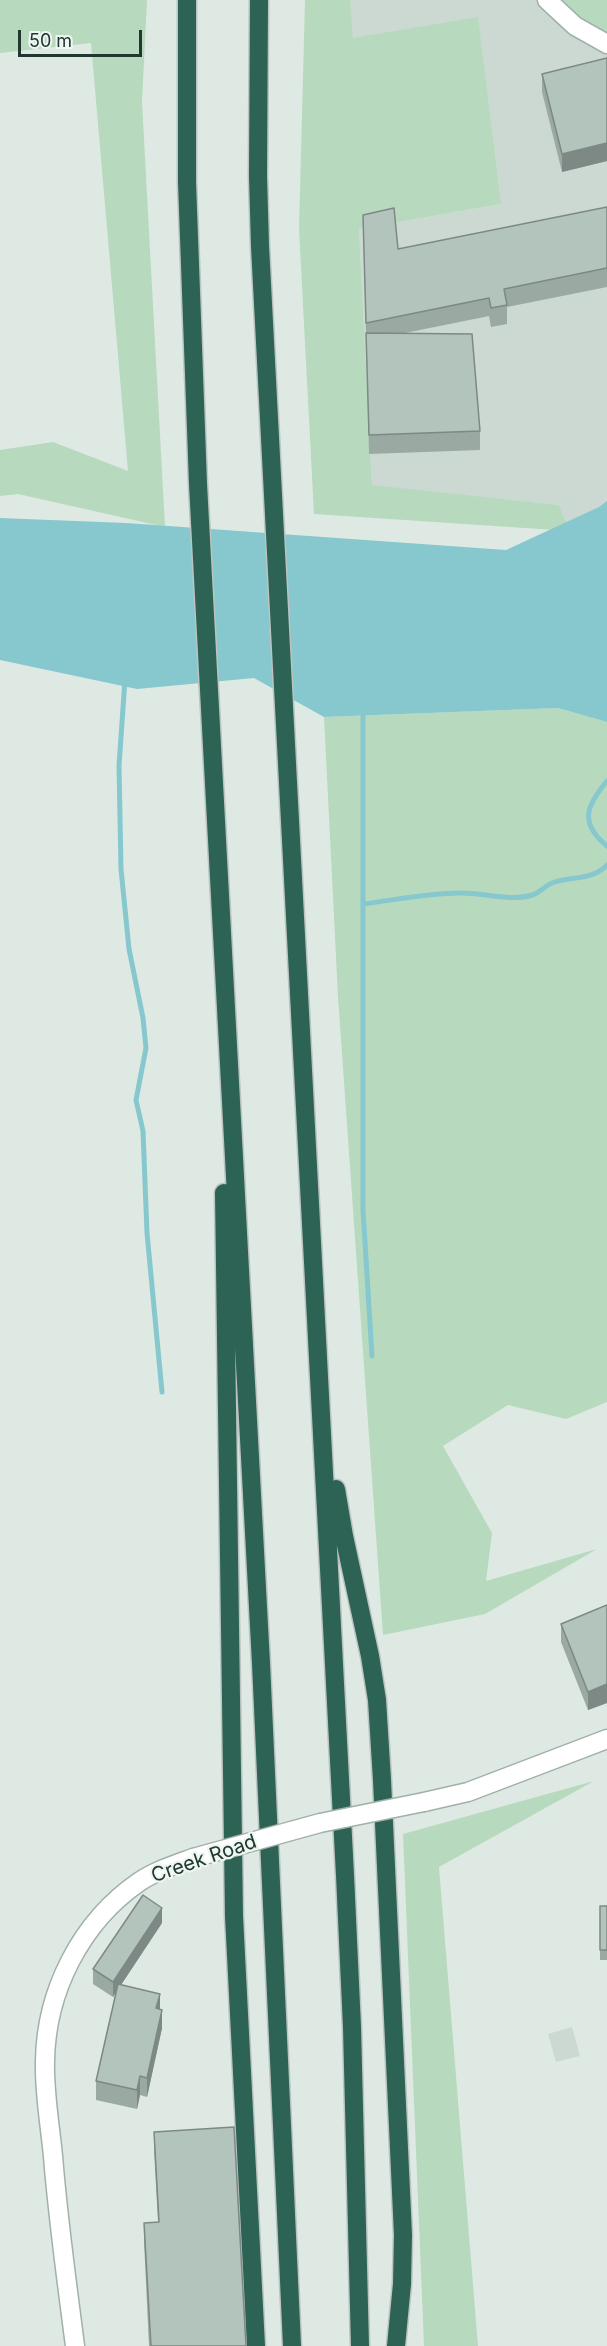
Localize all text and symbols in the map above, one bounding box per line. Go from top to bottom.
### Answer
scale bar [21,18,146,56]
text: 50 m [29,30,72,51]
street label: Creek Road [148,1830,260,1888]

